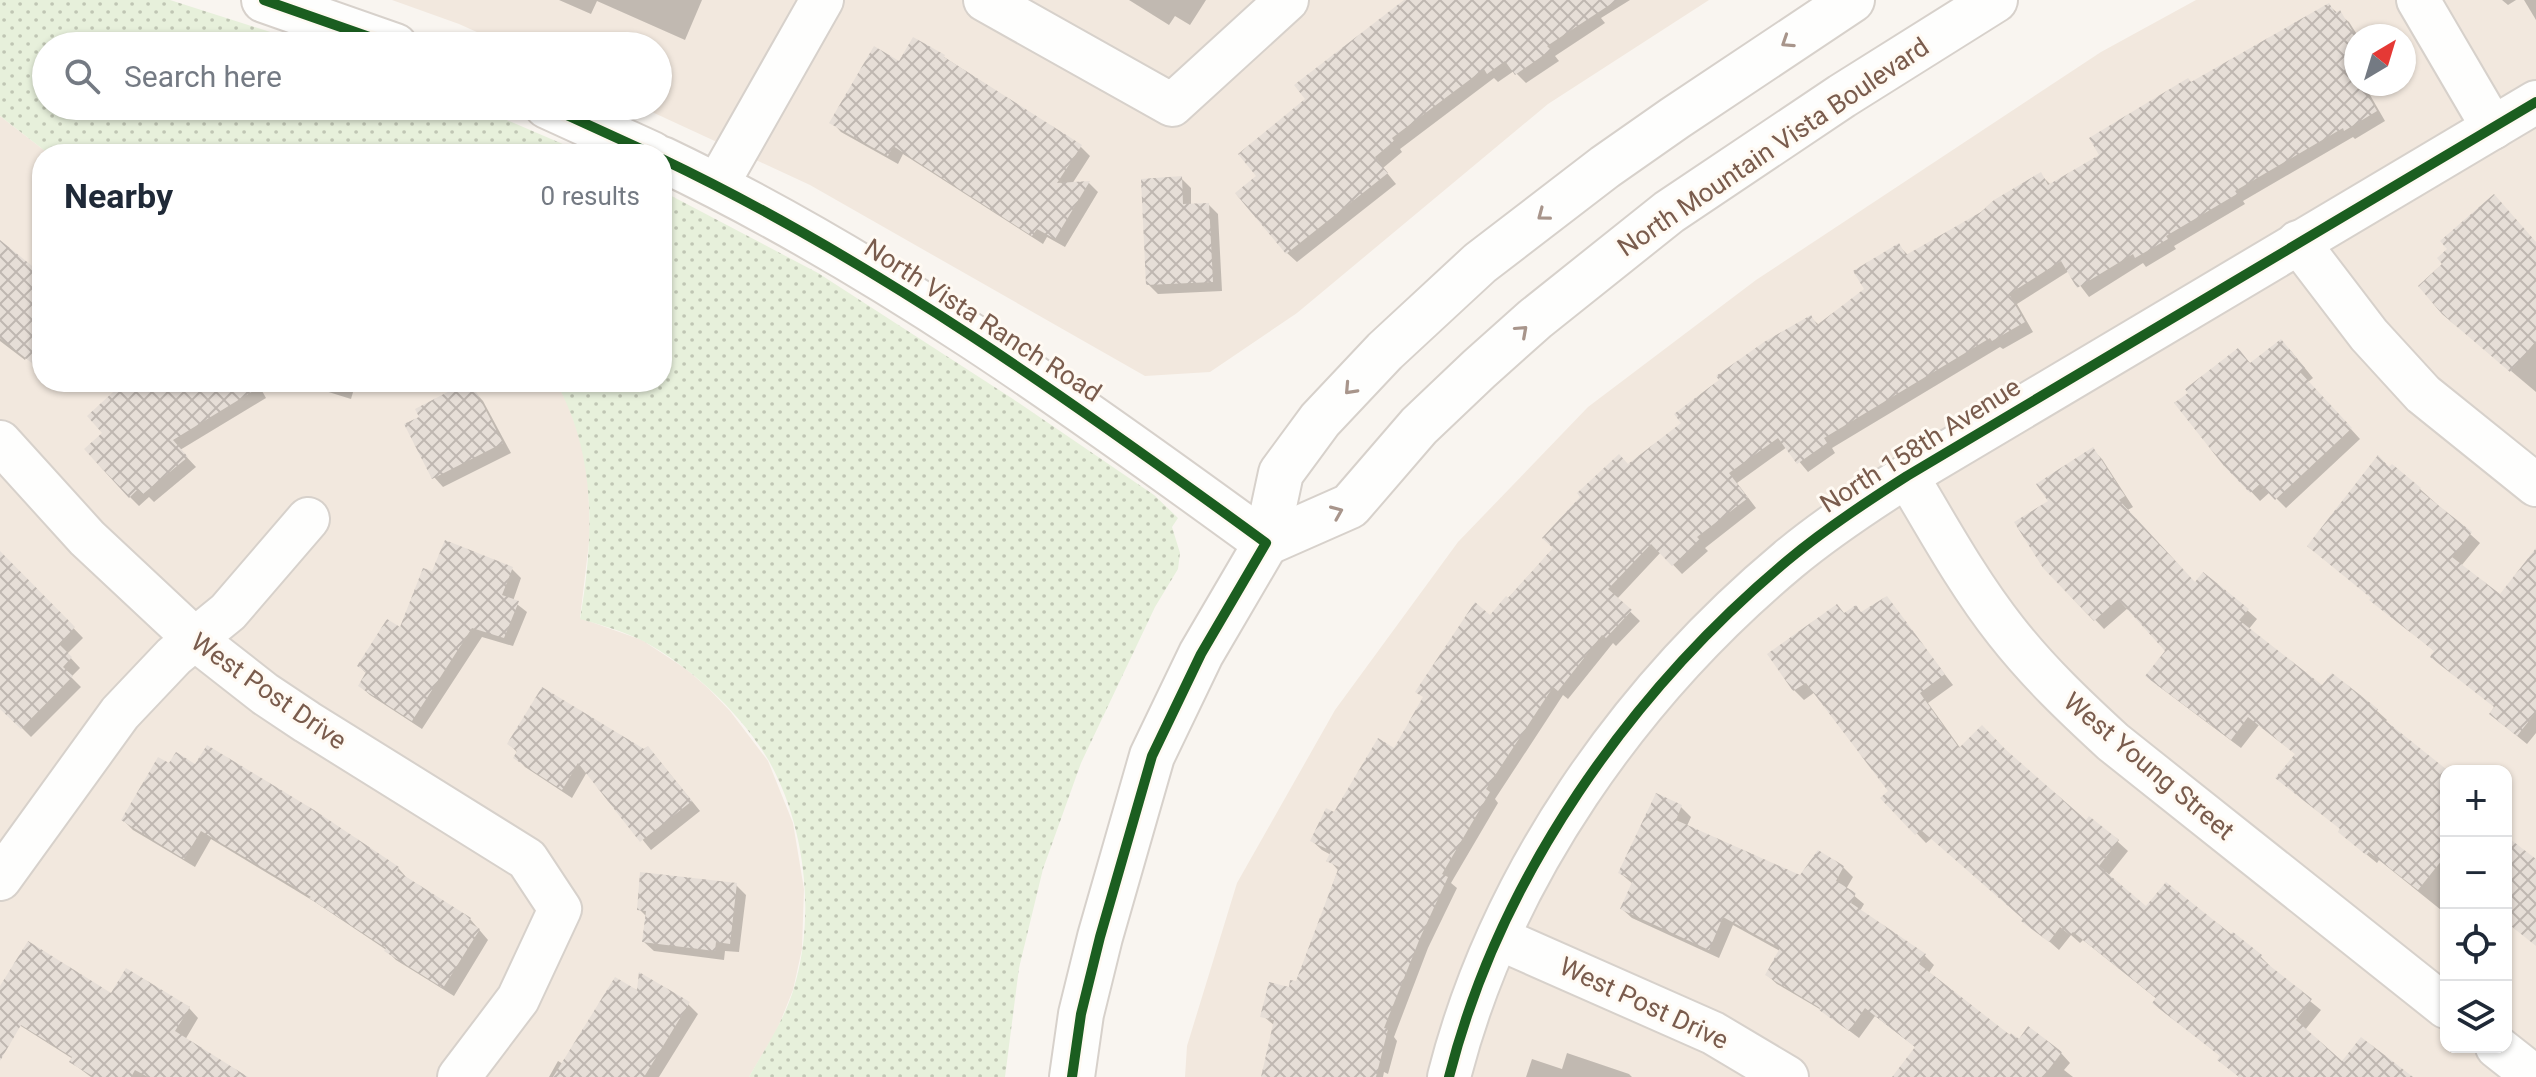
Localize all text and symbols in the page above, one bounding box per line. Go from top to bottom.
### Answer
north arrow [2344,24,2416,96]
search box [32,32,672,120]
street label: North Mountain Vista Boulevard [1612,32,1934,262]
one-way arrow [1781,33,1796,48]
icon: search [60,54,104,98]
text: Search here [124,59,282,94]
text: Nearby [64,176,173,216]
text: 0 results [541,181,640,211]
one-way arrow [1537,205,1551,219]
street label: North Vista Ranch Road [859,232,1107,408]
one-way arrow [1513,326,1527,340]
street label: North 158th Avenue [1814,371,2026,519]
one-way arrow [1345,379,1359,394]
one-way arrow [1329,505,1343,521]
street label: West Post Drive [186,626,352,756]
street label: West Young Street [2058,686,2240,846]
map controls [2440,765,2512,1053]
button: + [2440,765,2512,837]
button: − [2440,837,2512,909]
button: locate [2440,909,2512,981]
street label: West Post Drive [1555,951,1733,1055]
button: layers [2440,981,2512,1053]

